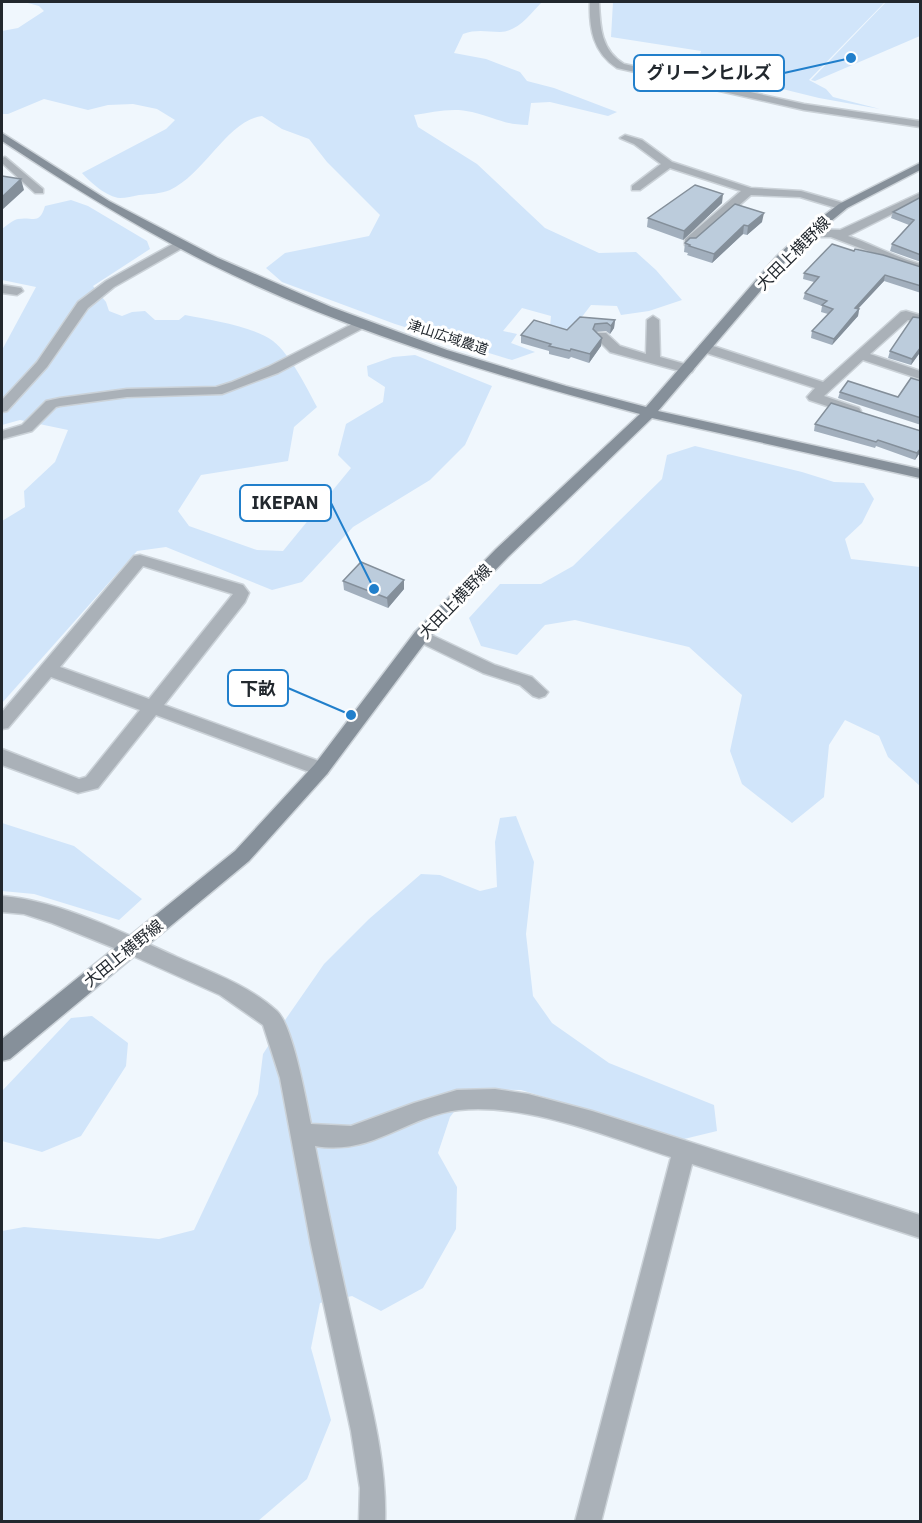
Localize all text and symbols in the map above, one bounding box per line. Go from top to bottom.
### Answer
callout: グリーンヒルズ [634,55,784,91]
text: グリーンヒルズ [646,61,772,84]
street label: 大田上横野線 [752,212,834,294]
street label: 津山広域農道 [405,315,491,359]
callout: IKEPAN [240,485,331,521]
text: IKEPAN [251,491,319,514]
street label: 大田上横野線 [414,560,496,642]
callout: 下畝 [228,670,288,706]
text: 下畝 [240,677,276,700]
street label: 大田上横野線 [79,915,167,991]

